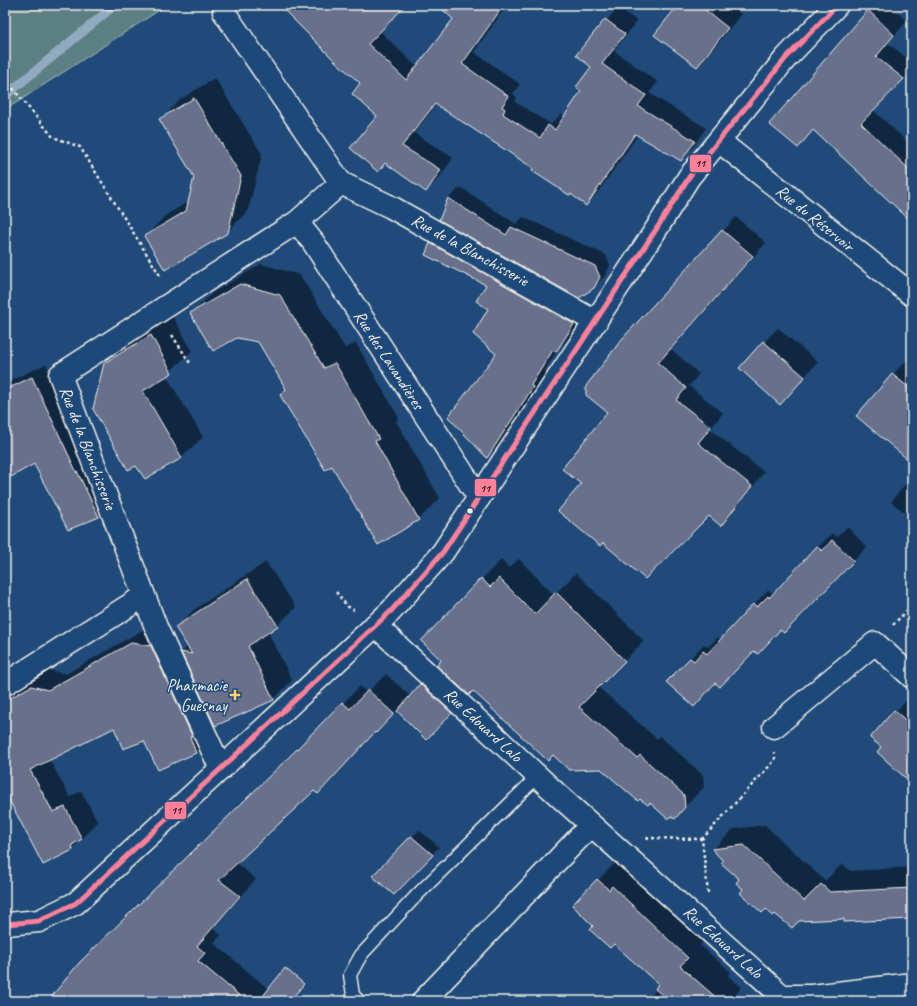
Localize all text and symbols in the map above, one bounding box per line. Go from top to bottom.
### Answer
line badge: 11 [689,154,712,173]
text: 11 [695,156,706,170]
street label: Rue du Réservoir [772,180,860,257]
street label: Rue de la Blanchisserie [408,209,533,291]
street label: Rue des Lavandières [349,306,430,415]
street label: Rue de la Blanchisserie [55,383,122,514]
line badge: 11 [474,478,497,497]
text: 11 [480,481,491,495]
unlabelled marker [465,506,475,516]
place label: Pharmacie Guesnay [166,675,228,716]
street label: Rue Edouard Lalo [440,683,527,767]
marker: Pharmacie Guesnay [230,690,240,700]
line badge: 11 [164,801,187,820]
text: 11 [171,803,182,817]
street label: Rue Edouard Lalo [679,901,768,984]

